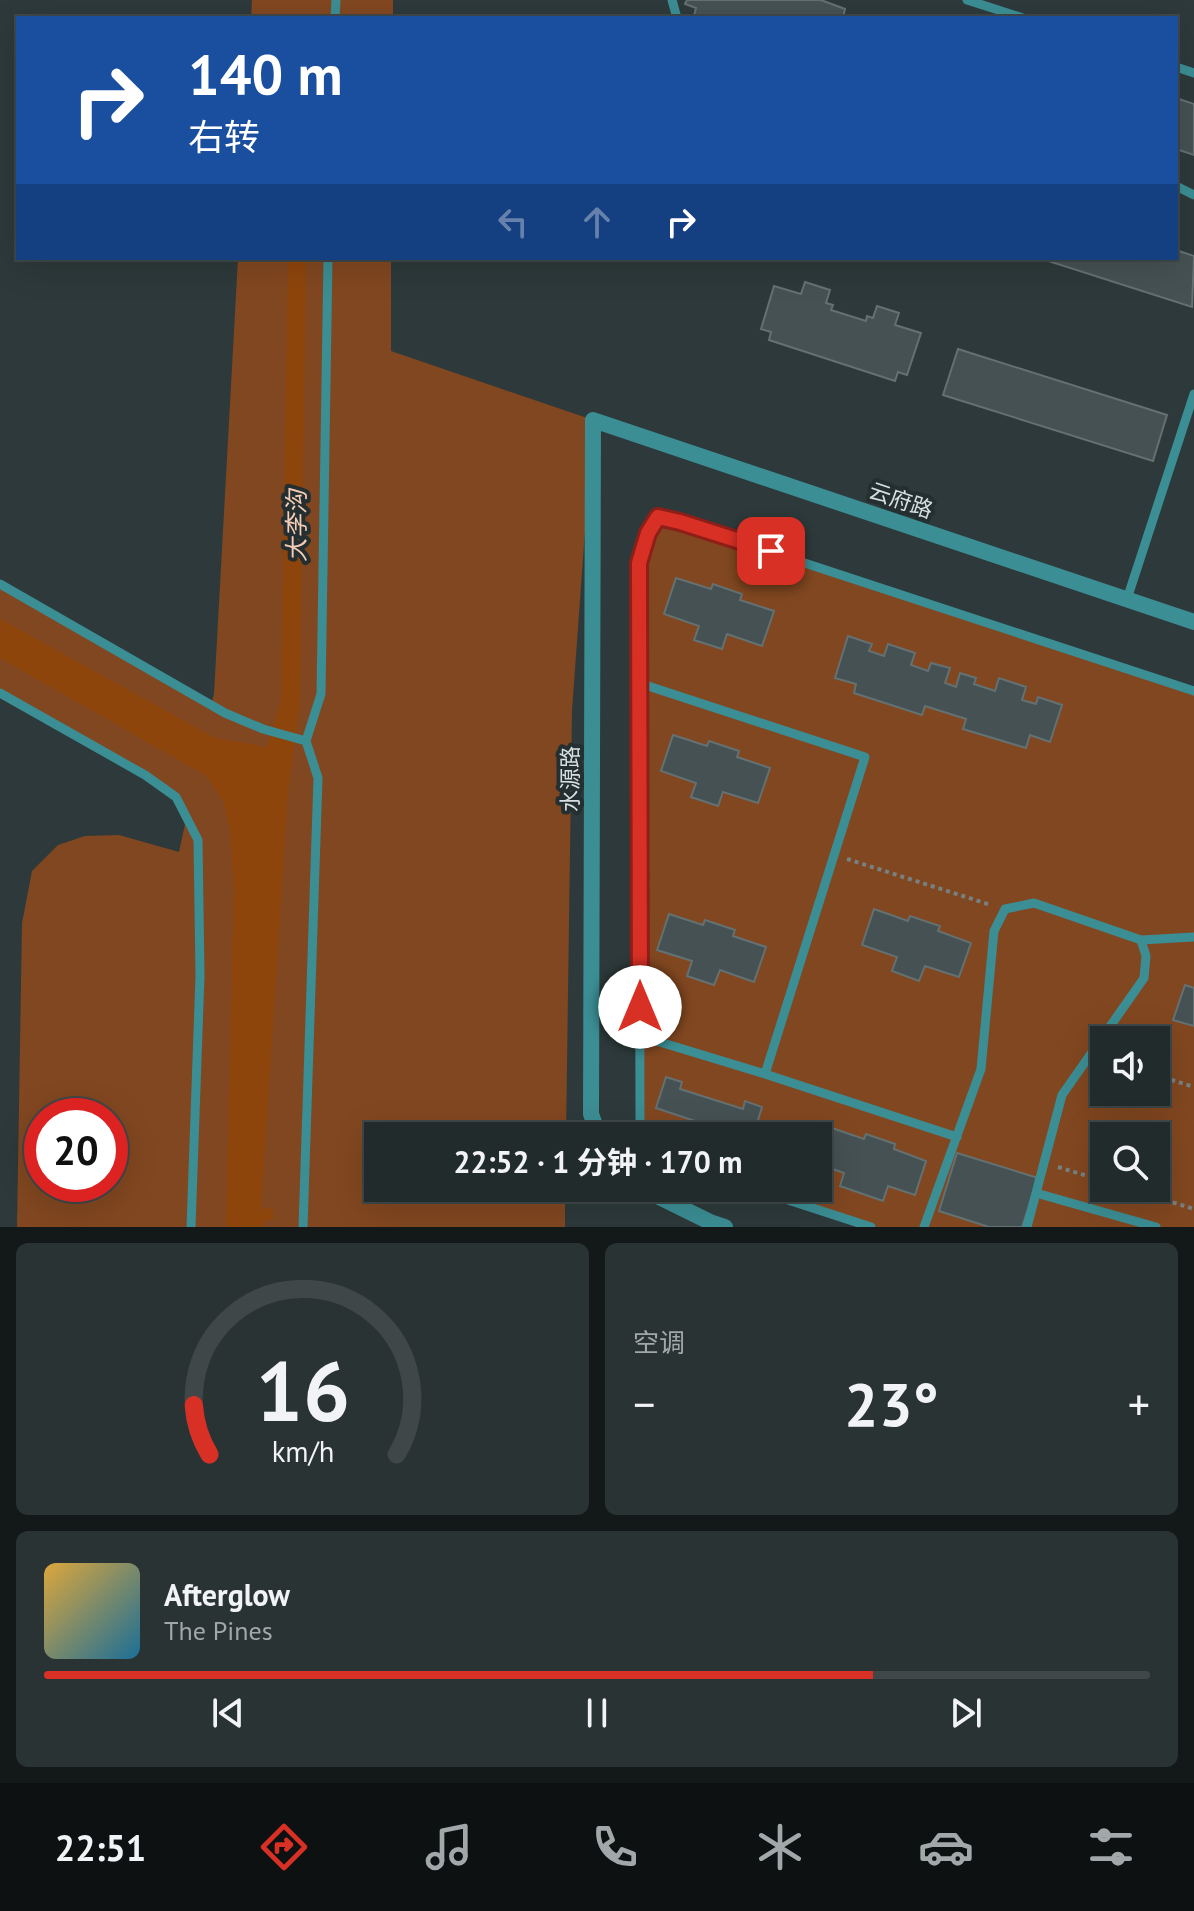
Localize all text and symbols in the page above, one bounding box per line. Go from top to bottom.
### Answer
text: 140 m [188,38,343,110]
icon: right [56,48,160,152]
text: 右转 [188,113,260,160]
icon: left [491,200,535,244]
icon: ahead [575,200,619,244]
icon: right [659,200,703,244]
street label: 云府路 [865,476,937,524]
water label: 大李沟 [281,487,312,562]
pin [737,517,805,585]
icon: arrive [749,529,793,573]
street label: 水源路 [556,746,584,812]
position arrow [598,965,682,1049]
map controls [1090,1026,1170,1202]
button: sound [1090,1026,1170,1106]
speed limit sign: 20 [24,1098,128,1202]
button: search [1090,1122,1170,1202]
text: 22:52 · 1 分钟 · 170 m [453,1142,743,1181]
text: 空调 [633,1326,685,1359]
text: 16 [255,1336,350,1444]
text: 23° [844,1365,939,1443]
text: − [633,1375,655,1432]
text: + [1128,1375,1150,1432]
text: km/h [271,1433,334,1470]
text: Afterglow [164,1575,290,1614]
text: The Pines [164,1614,273,1647]
icon: previous [206,1691,250,1735]
icon: pause [575,1691,619,1735]
icon: next [944,1691,988,1735]
icon: directions [256,1819,312,1875]
icon: music [421,1819,477,1875]
icon: phone [587,1819,643,1875]
icon: climate [752,1819,808,1875]
icon: car [918,1819,974,1875]
icon: filters [1083,1819,1139,1875]
text: 22:51 [55,1824,146,1871]

